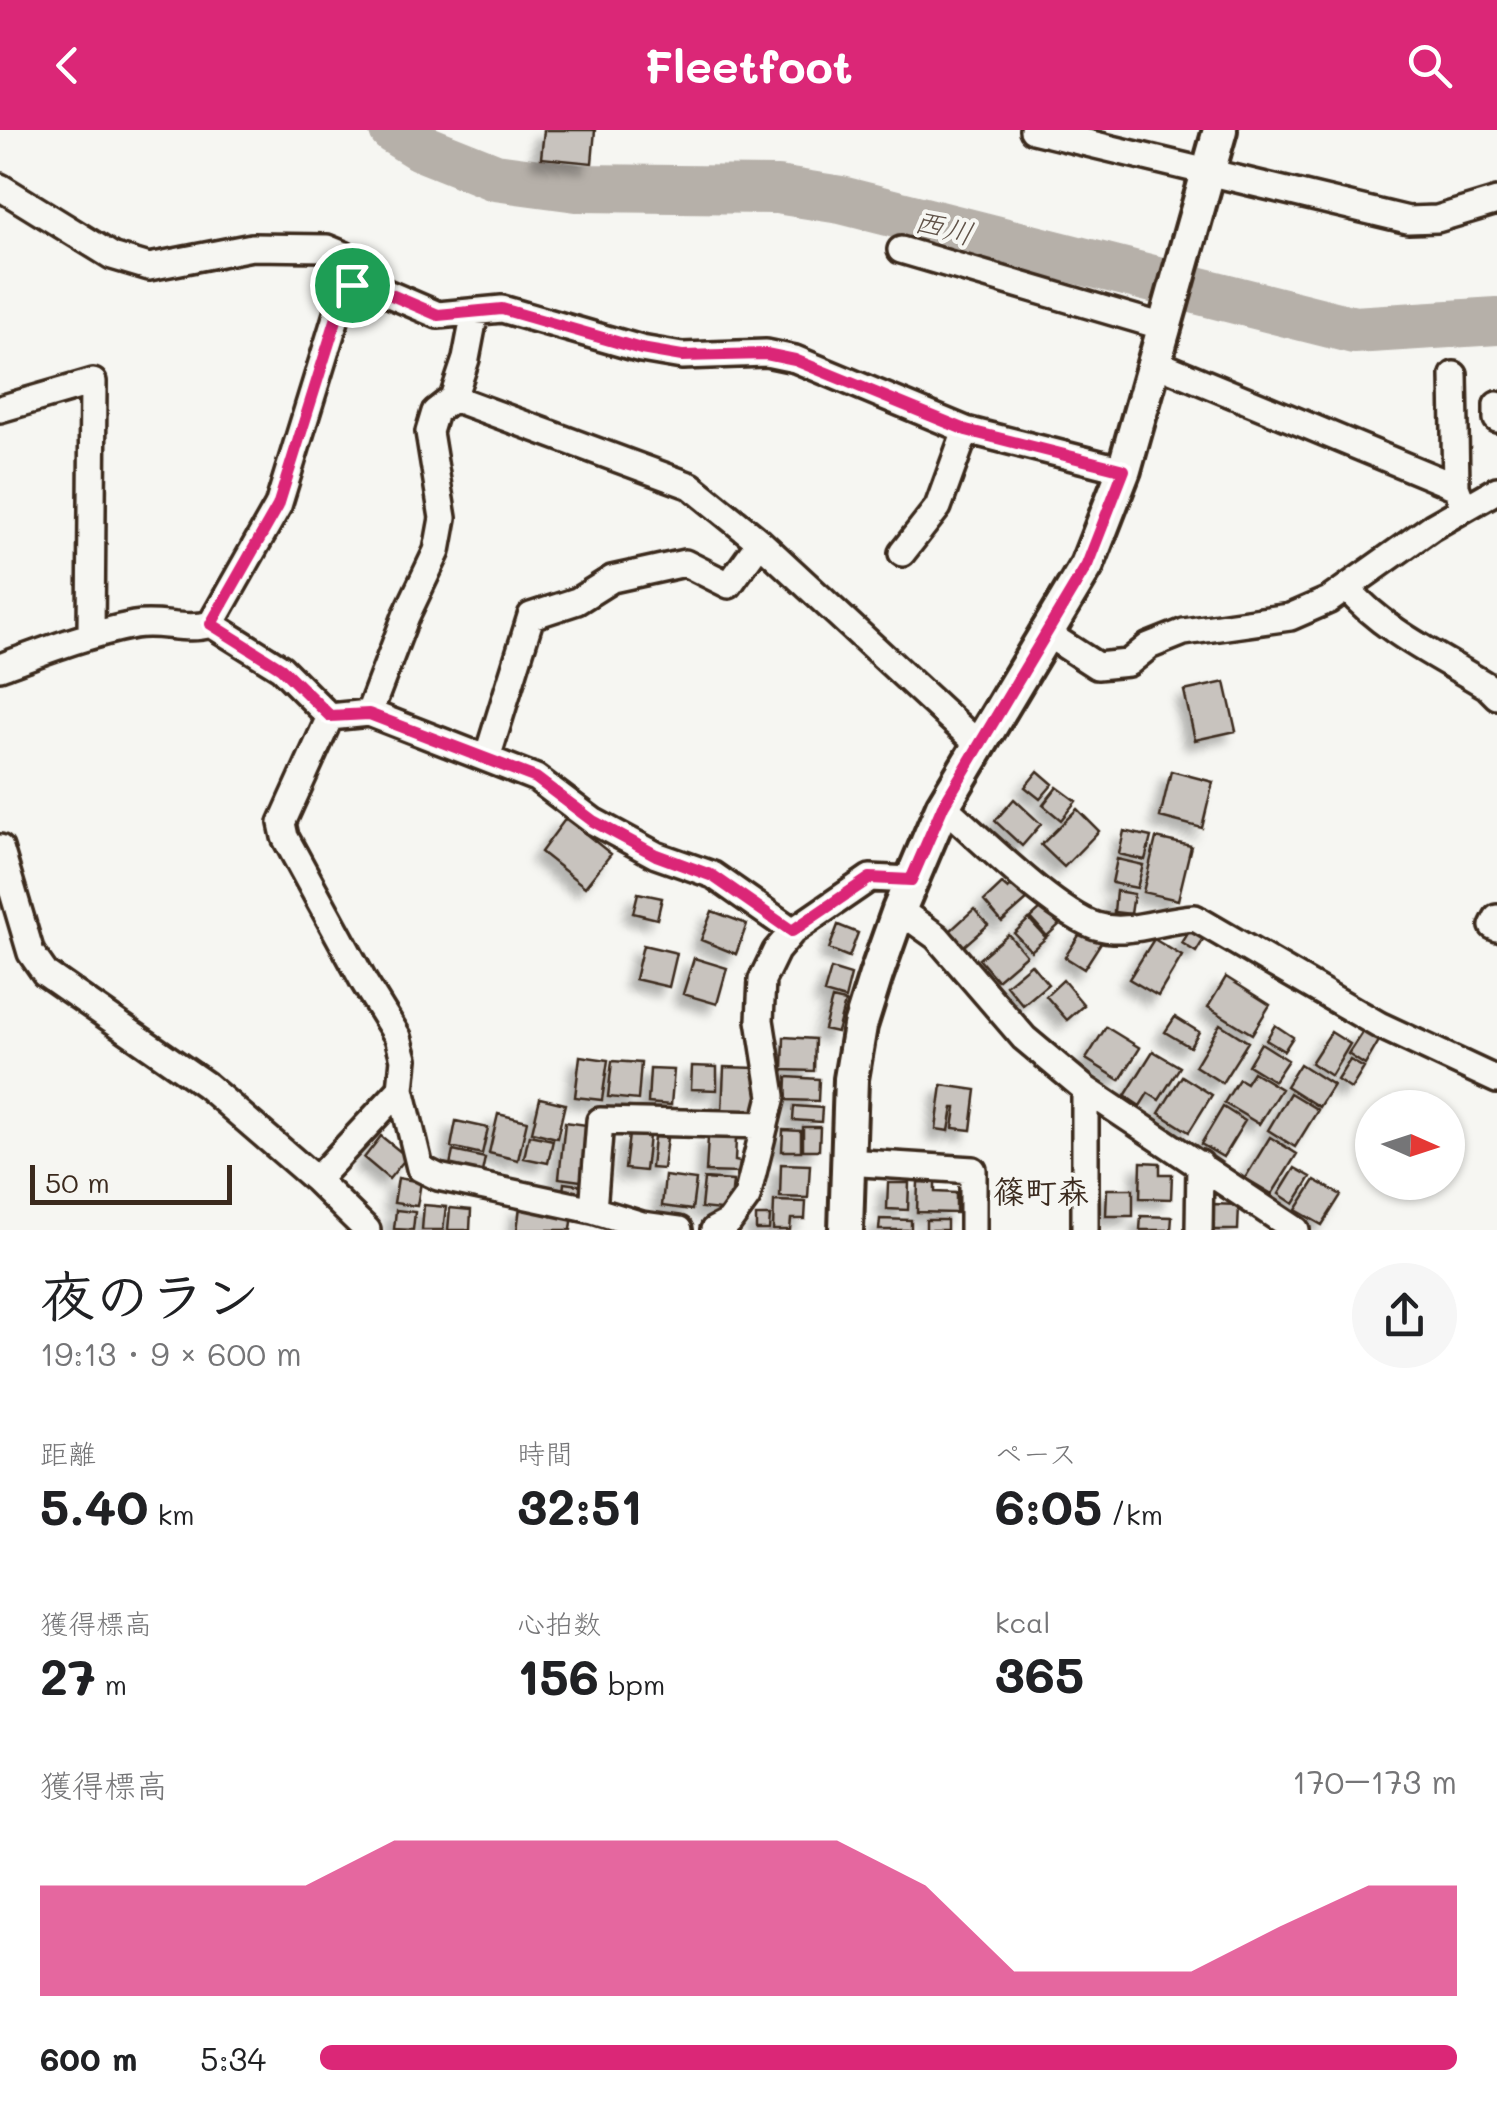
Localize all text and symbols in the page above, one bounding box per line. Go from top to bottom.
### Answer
text: Fleetfoot [644,36,853,94]
icon: back [40,38,95,93]
icon: search [1402,38,1457,93]
water label: 西川 [910,199,978,253]
pin [310,243,395,328]
icon: arrive [325,258,380,313]
north arrow [1355,1090,1465,1200]
map controls [1355,1090,1465,1200]
scale bar [30,1160,232,1204]
text: 50 m [45,1164,110,1200]
district label: 篠町森 [993,1169,1089,1211]
text: 夜のラン [40,1258,260,1330]
button: share [1352,1263,1457,1368]
text: 19:13 · 9 × 600 m [40,1332,302,1374]
text: 距離 [40,1435,96,1471]
text: 時間 [517,1435,573,1471]
text: ペース [995,1435,1077,1471]
text: 5.40 [40,1472,148,1538]
text: 32:51 [517,1472,642,1538]
text: 6:05 [995,1472,1102,1538]
text: km [148,1496,195,1532]
text: /km [1102,1496,1163,1532]
text: kcal [995,1604,1050,1640]
text: 獲得標高 [40,1605,152,1641]
text: 心拍数 [517,1605,601,1641]
text: 365 [995,1640,1084,1706]
text: 27 [40,1642,96,1708]
text: 156 [517,1642,599,1708]
text: m [96,1666,127,1702]
text: bpm [599,1666,665,1702]
text: 170–173 m [1292,1760,1457,1802]
text: 獲得標高 [40,1763,168,1805]
text: 600 m [40,2037,137,2079]
text: 5:34 [200,2037,266,2079]

